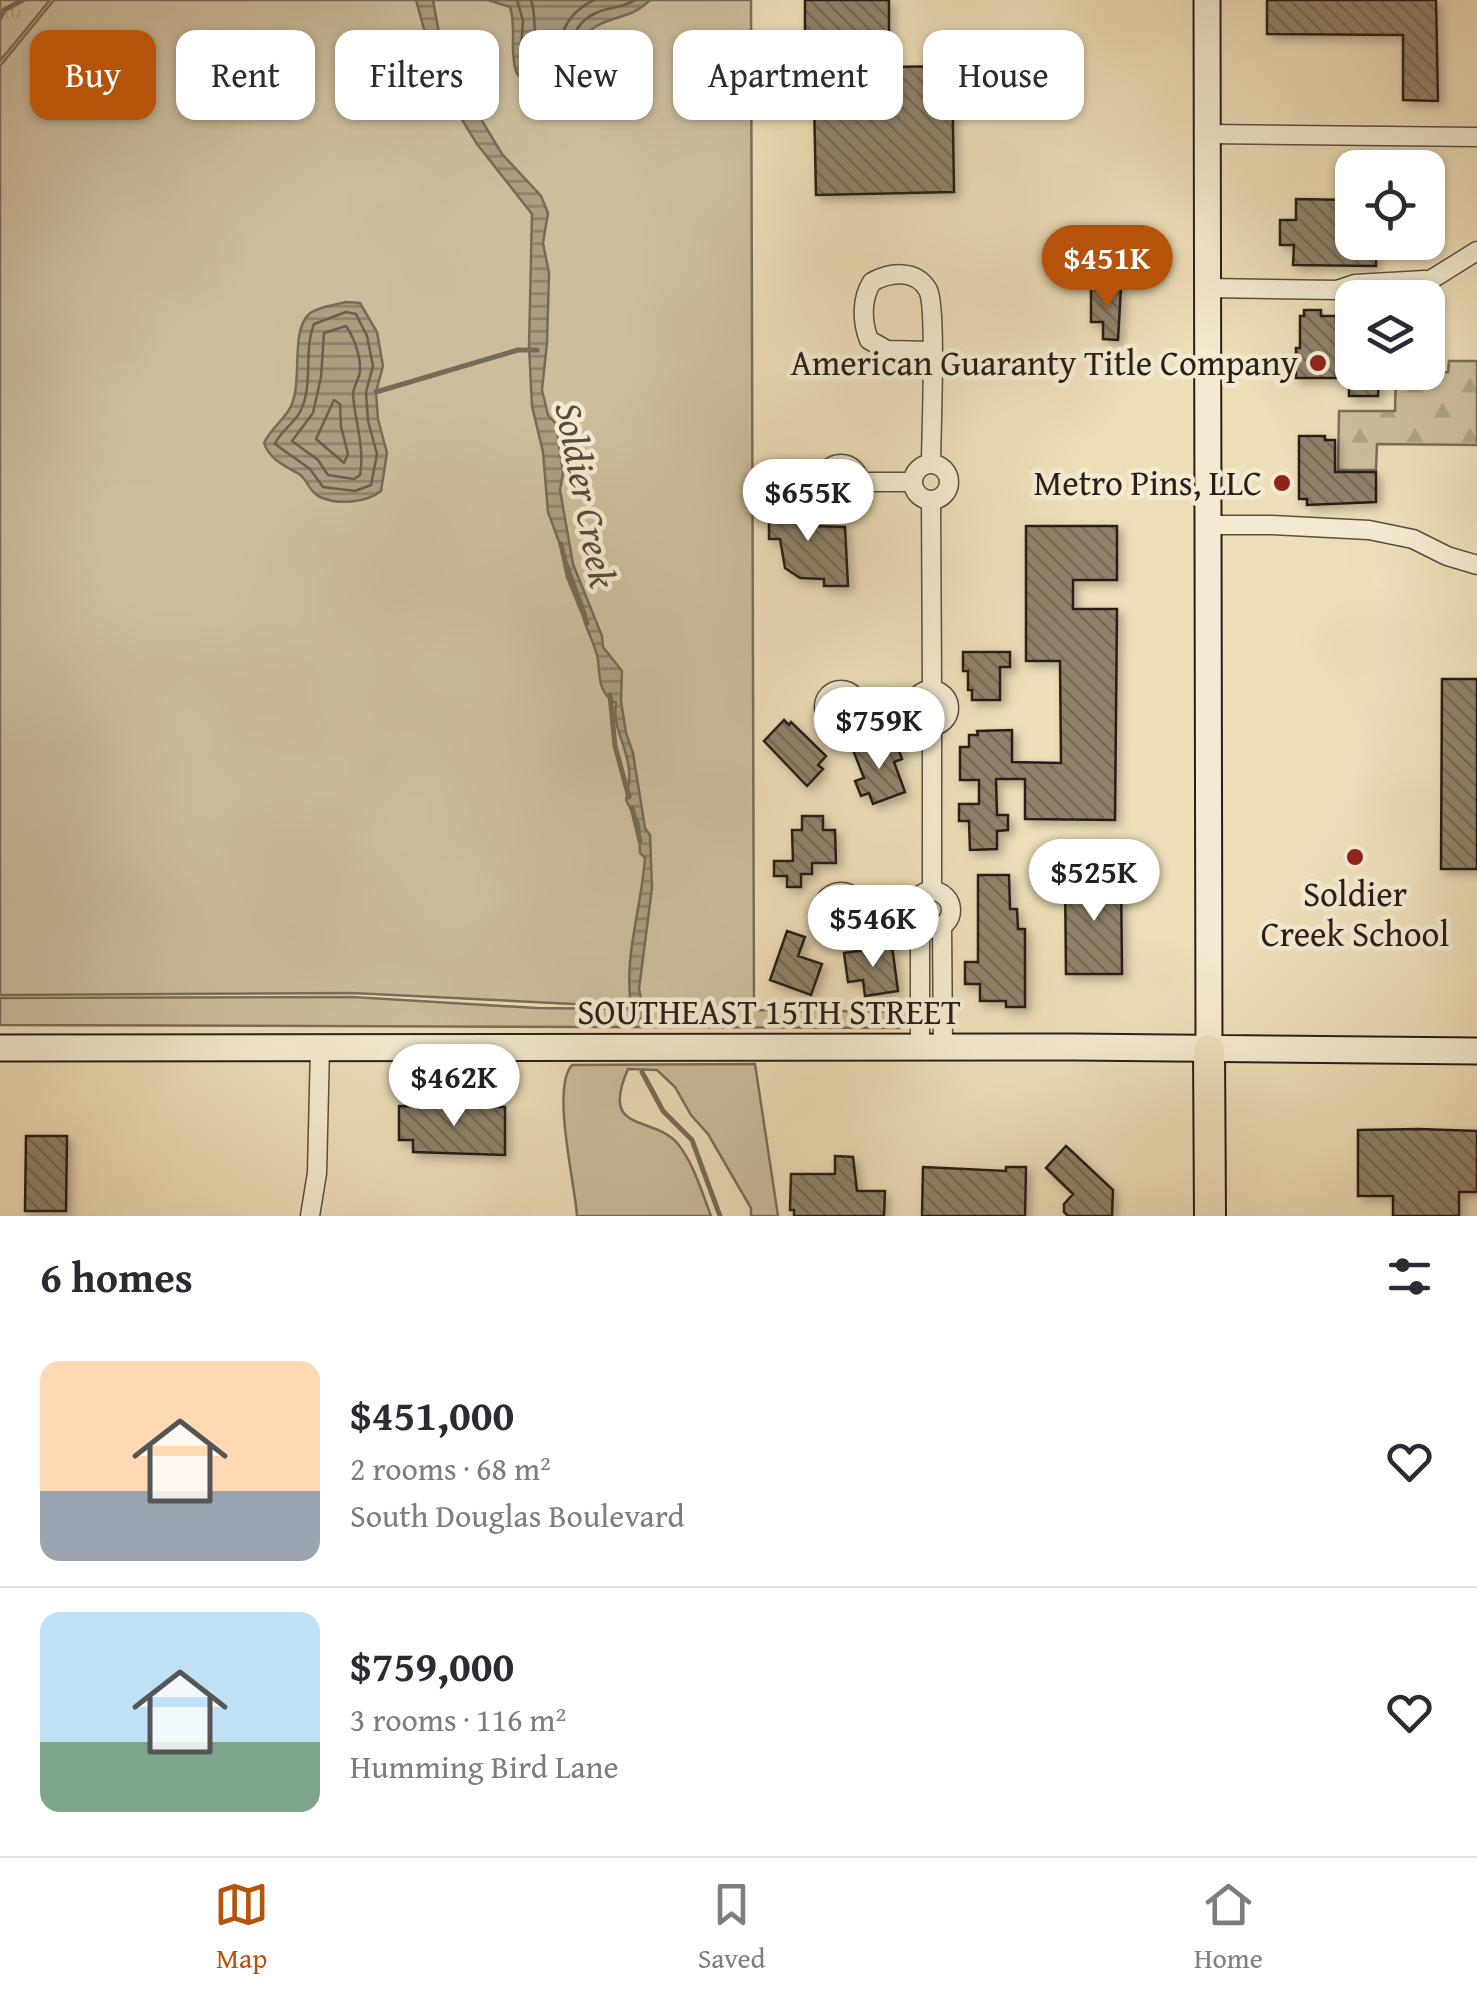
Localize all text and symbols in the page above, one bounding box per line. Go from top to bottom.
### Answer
chip: Buy [30,30,156,120]
chip: Rent [176,30,315,120]
chip: Filters [335,30,499,120]
chip: New [519,30,653,120]
chip: Apartment [673,30,903,120]
chip: House [923,30,1084,120]
map controls [1335,150,1445,390]
button: locate [1335,150,1445,260]
pin: $451K [1037,225,1177,310]
text: $451K [1064,234,1150,281]
button: layers [1335,280,1445,390]
place label: American Guaranty Title Company [790,337,1299,388]
marker: American Guaranty Title Company [1307,352,1329,374]
water label: Soldier Creek [542,397,633,593]
place label: Metro Pins, LLC [1034,457,1262,508]
pin: $655K [738,459,878,544]
text: $655K [765,468,851,515]
marker: Metro Pins, LLC [1271,472,1293,494]
pin: $759K [809,687,949,772]
text: $759K [836,696,922,743]
pin: $525K [1024,839,1164,924]
marker: Soldier Creek School [1344,846,1366,868]
text: $525K [1051,848,1137,895]
place label: Soldier Creek School [1261,868,1449,959]
pin: $546K [803,885,943,970]
text: $546K [830,894,916,941]
street label: SOUTHEAST 15TH STREET [577,986,961,1037]
pin: $462K [384,1044,524,1129]
text: $462K [411,1053,497,1100]
text: 6 homes [40,1246,193,1307]
icon: filters [1382,1249,1437,1304]
text: $451,000 [350,1384,514,1445]
icon: home [120,1401,240,1521]
icon: heart [1382,1434,1437,1489]
text: 2 rooms · 68 m² [350,1445,551,1492]
text: South Douglas Boulevard [350,1492,685,1539]
text: $759,000 [350,1635,514,1696]
icon: home [120,1652,240,1772]
icon: heart [1382,1685,1437,1740]
text: 3 rooms · 116 m² [350,1696,566,1743]
text: Humming Bird Lane [350,1743,619,1790]
tab: Map [214,1877,269,1978]
tab: Saved [698,1877,765,1978]
tab: Home [1194,1877,1263,1978]

